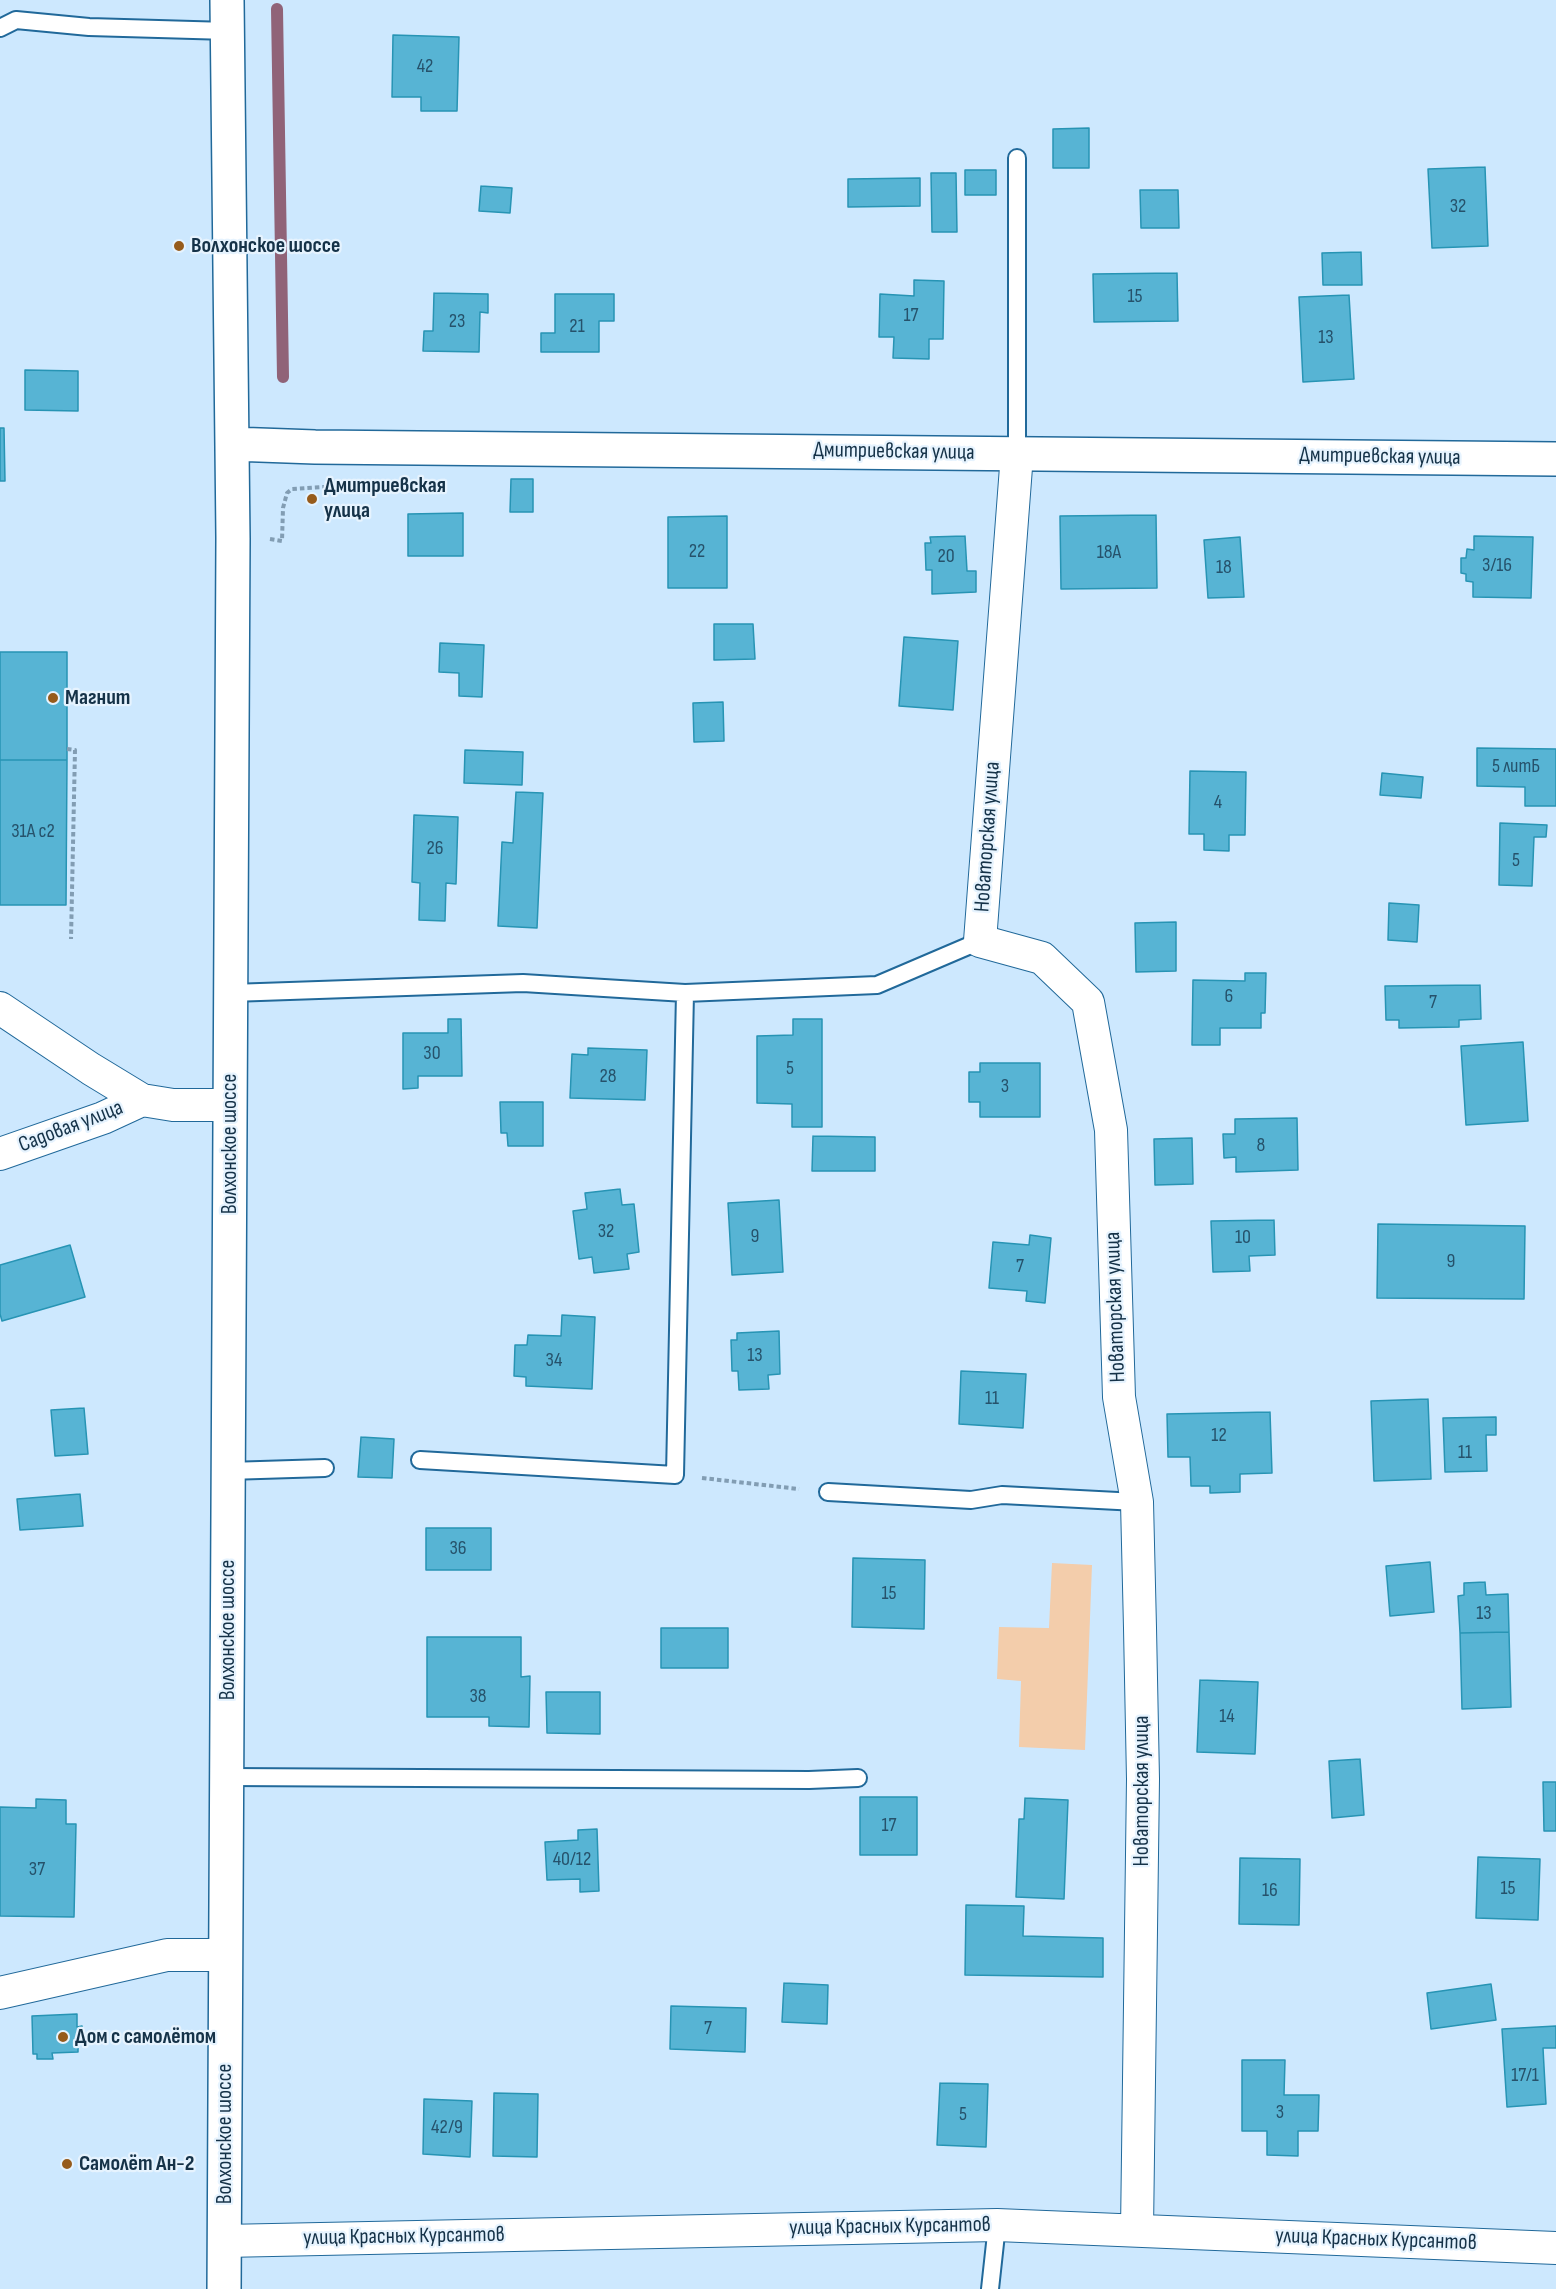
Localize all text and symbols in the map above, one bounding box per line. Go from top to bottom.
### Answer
house number: 42 [417,55,433,79]
house number: 32 [1450,195,1466,219]
place label: Волхонское шоссе [191,233,340,259]
marker: Волхонское шоссе [172,239,186,253]
house number: 15 [1127,285,1143,309]
house number: 17 [904,304,918,328]
house number: 23 [449,310,465,334]
house number: 21 [569,315,585,339]
house number: 13 [1318,326,1334,350]
street label: Дмитриевская улица [813,437,975,467]
street label: Дмитриевская улица [1299,442,1461,472]
place label: Дмитриевская улица [324,473,446,524]
marker: Дмитриевская улица [305,492,319,506]
house number: 22 [689,540,705,564]
house number: 18А [1097,541,1121,565]
house number: 20 [937,545,955,569]
house number: 3/16 [1482,554,1512,578]
house number: 18 [1216,556,1232,580]
place label: Магнит [65,685,130,711]
marker: Магнит [46,691,60,705]
house number: 5 литБ [1492,755,1540,779]
street label: Новаторская улица [970,761,1006,913]
house number: 4 [1214,791,1222,815]
house number: 31А с2 [11,820,55,844]
house number: 26 [427,837,443,861]
house number: 5 [1512,849,1520,873]
house number: 6 [1225,985,1233,1009]
house number: 7 [1429,991,1437,1015]
house number: 30 [423,1042,441,1066]
house number: 5 [786,1057,794,1081]
house number: 28 [600,1065,616,1089]
street label: Волхонское шоссе [217,1074,243,1214]
house number: 3 [1001,1075,1009,1099]
street label: Садовая улица [15,1095,127,1159]
house number: 8 [1257,1134,1265,1158]
house number: 32 [598,1220,614,1244]
house number: 9 [751,1225,759,1249]
house number: 10 [1235,1226,1251,1250]
street label: Новаторская улица [1100,1231,1132,1383]
house number: 9 [1447,1250,1455,1274]
house number: 7 [1016,1255,1024,1279]
house number: 13 [747,1344,763,1368]
house number: 34 [546,1349,562,1373]
house number: 11 [985,1387,999,1411]
house number: 12 [1211,1424,1227,1448]
house number: 11 [1458,1441,1472,1465]
house number: 36 [449,1537,467,1561]
street label: Волхонское шоссе [215,1560,241,1700]
house number: 15 [881,1582,897,1606]
house number: 13 [1476,1602,1492,1626]
house number: 38 [469,1685,487,1709]
house number: 14 [1219,1705,1235,1729]
street label: Новаторская улица [1129,1716,1155,1866]
house number: 17 [882,1814,896,1838]
house number: 40/12 [553,1848,591,1872]
house number: 37 [29,1858,45,1882]
house number: 15 [1500,1877,1516,1901]
house number: 16 [1262,1879,1278,1903]
house number: 7 [704,2017,712,2041]
place label: Дом с самолётом [75,2024,216,2050]
marker: Дом с самолётом [56,2030,70,2044]
street label: Волхонское шоссе [212,2064,238,2204]
house number: 17/1 [1511,2064,1539,2088]
house number: 3 [1276,2101,1284,2125]
house number: 5 [959,2103,967,2127]
house number: 42/9 [431,2116,463,2140]
place label: Самолёт Ан-2 [79,2151,194,2177]
marker: Самолёт Ан-2 [60,2157,74,2171]
street label: улица Красных Курсантов [789,2212,991,2242]
street label: улица Красных Курсантов [303,2222,505,2252]
street label: улица Красных Курсантов [1275,2223,1477,2257]

